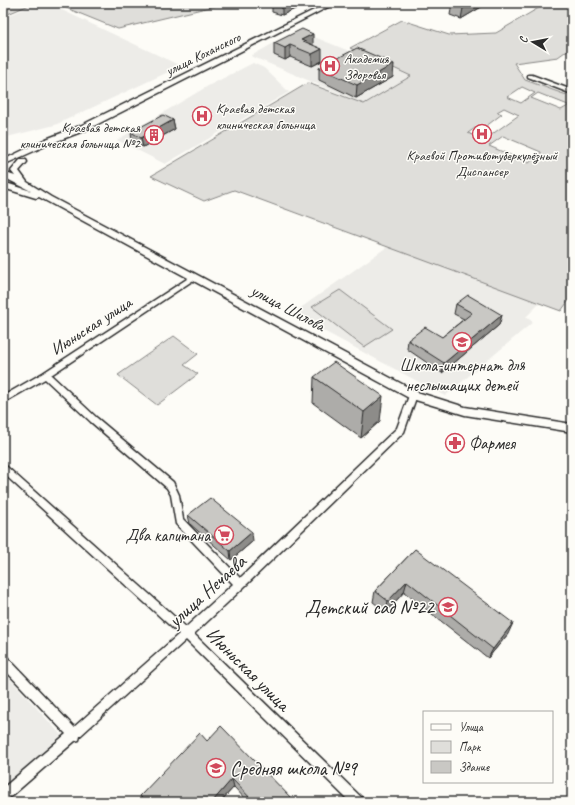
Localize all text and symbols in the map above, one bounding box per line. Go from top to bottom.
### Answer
north arrow [513,22,553,62]
street label: улица Коханского [162,28,244,80]
text: С [516,35,531,44]
place label: Академия Здоровья [344,50,389,83]
hospital icon: Академия Здоровья [319,55,341,77]
place label: Краевая детская клиническая больница [216,100,316,133]
hospital icon: Краевая детская клиническая больница [191,105,213,127]
place label: Краевая детская клиническая больница №2 [20,119,142,152]
hospital icon: Краевой Противотуберкулёзный Диспансер [471,123,493,145]
building icon: Краевая детская клиническая больница №2 [143,124,165,146]
place label: Краевой Противотуберкулёзный Диспансер [407,147,559,180]
street label: улица Шилова [246,279,330,337]
street label: Июньская улица [46,291,137,360]
school or university icon: Школа-интернат для неслышащих детей [451,331,473,353]
place label: Школа-интернат для неслышащих детей [399,355,525,396]
pharmacy icon: Фармея [444,432,466,454]
place label: Фармея [469,433,516,454]
supermarket icon: Два капитана [213,524,235,546]
place label: Два капитана [125,525,211,546]
street label: улица Нечаева [162,548,252,633]
place label: Детский сад №22 [305,595,436,620]
school or university icon: Детский сад №22 [437,596,459,618]
street label: Июньская улица [201,622,297,718]
legend [423,711,553,783]
text: Улица [459,719,484,735]
text: Парк [459,739,482,755]
place label: Средняя школа №9 [230,756,359,781]
school or university icon: Средняя школа №9 [205,757,227,779]
text: Здание [459,759,490,775]

